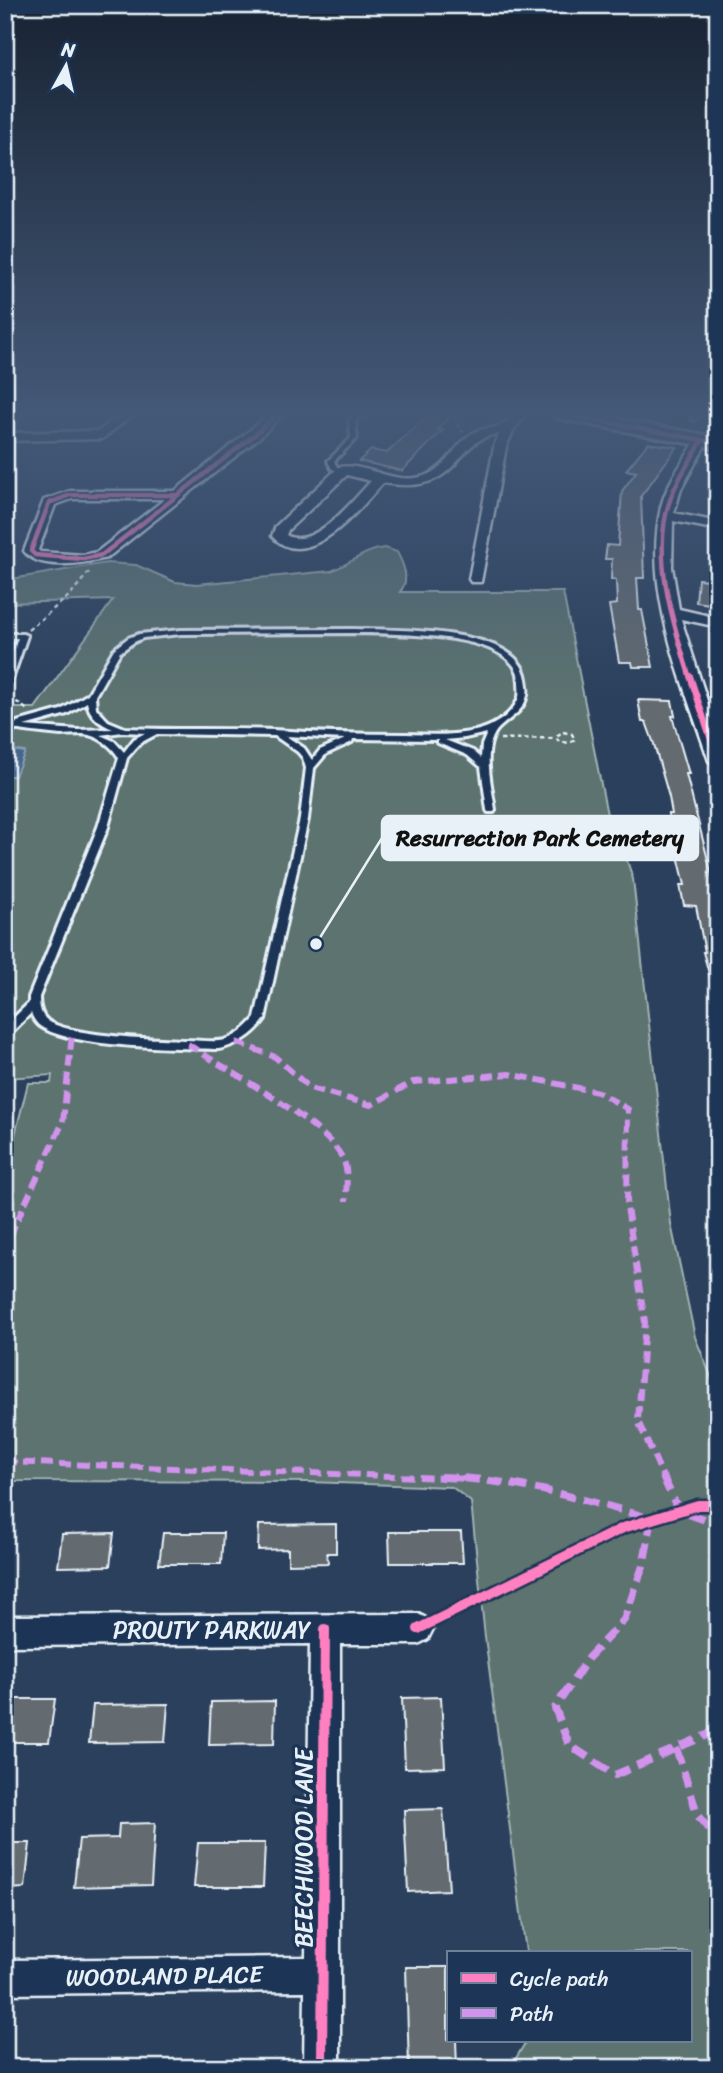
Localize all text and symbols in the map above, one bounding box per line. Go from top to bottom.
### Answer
north arrow [32,32,102,102]
text: N [58,32,78,67]
callout: Resurrection Park Cemetery [382,816,698,860]
text: Resurrection Park Cemetery [395,818,685,859]
street label: PROUTY PARKWAY [113,1609,312,1651]
street label: BEECHWOOD LANE [283,1747,325,1948]
legend [447,1951,692,2042]
street label: WOODLAND PLACE [65,1953,264,1999]
text: Cycle path [510,1960,609,1998]
text: Path [510,1995,553,2033]

